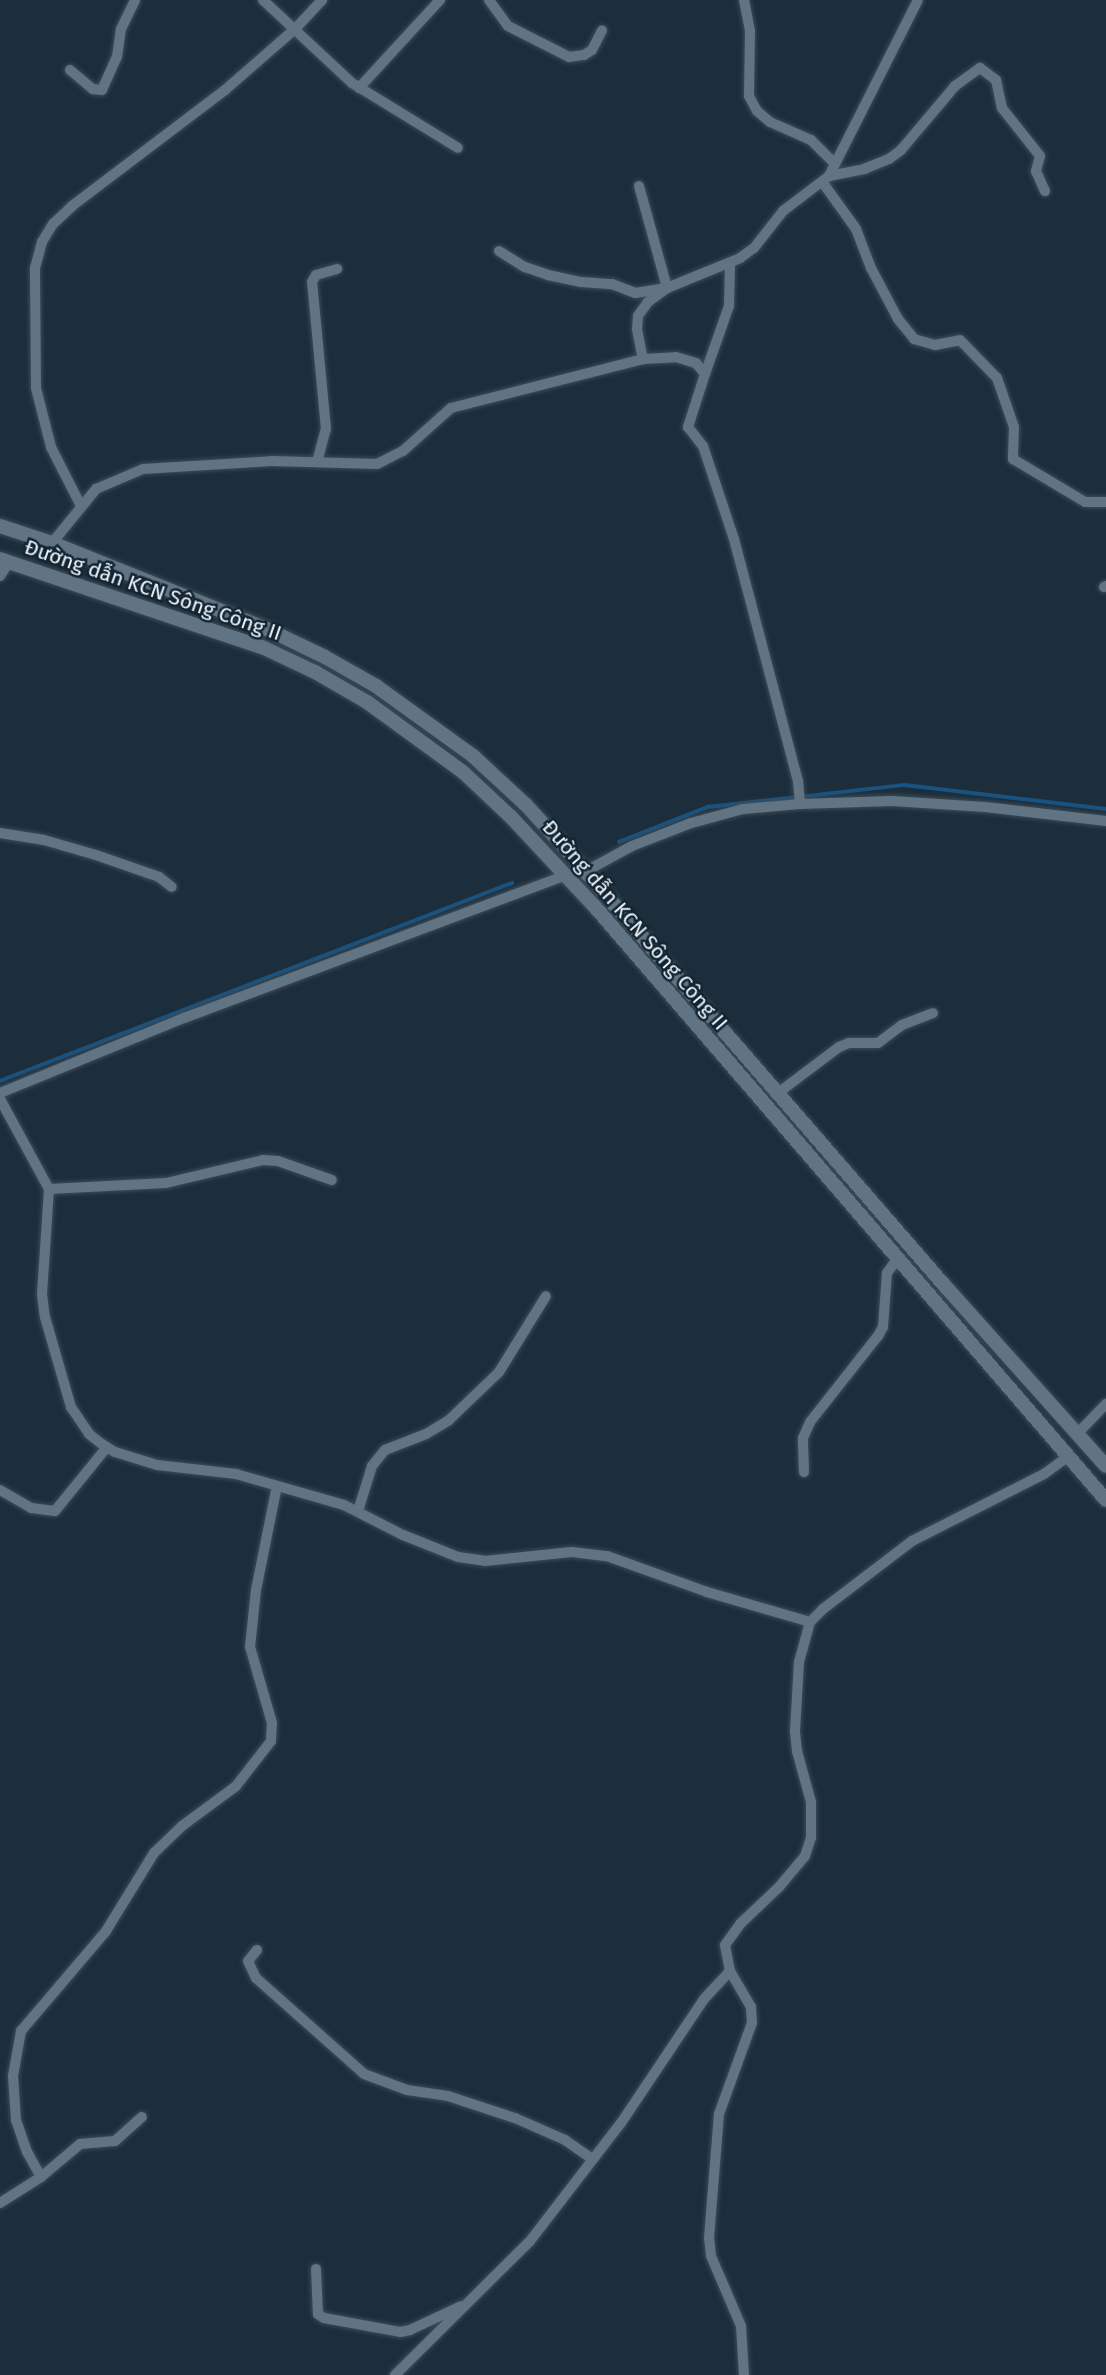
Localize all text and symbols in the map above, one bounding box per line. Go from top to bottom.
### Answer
street label: Đường dẫn KCN Sông Công II [21,534,285,646]
street label: Đường dẫn KCN Sông Công II [537,815,733,1035]

